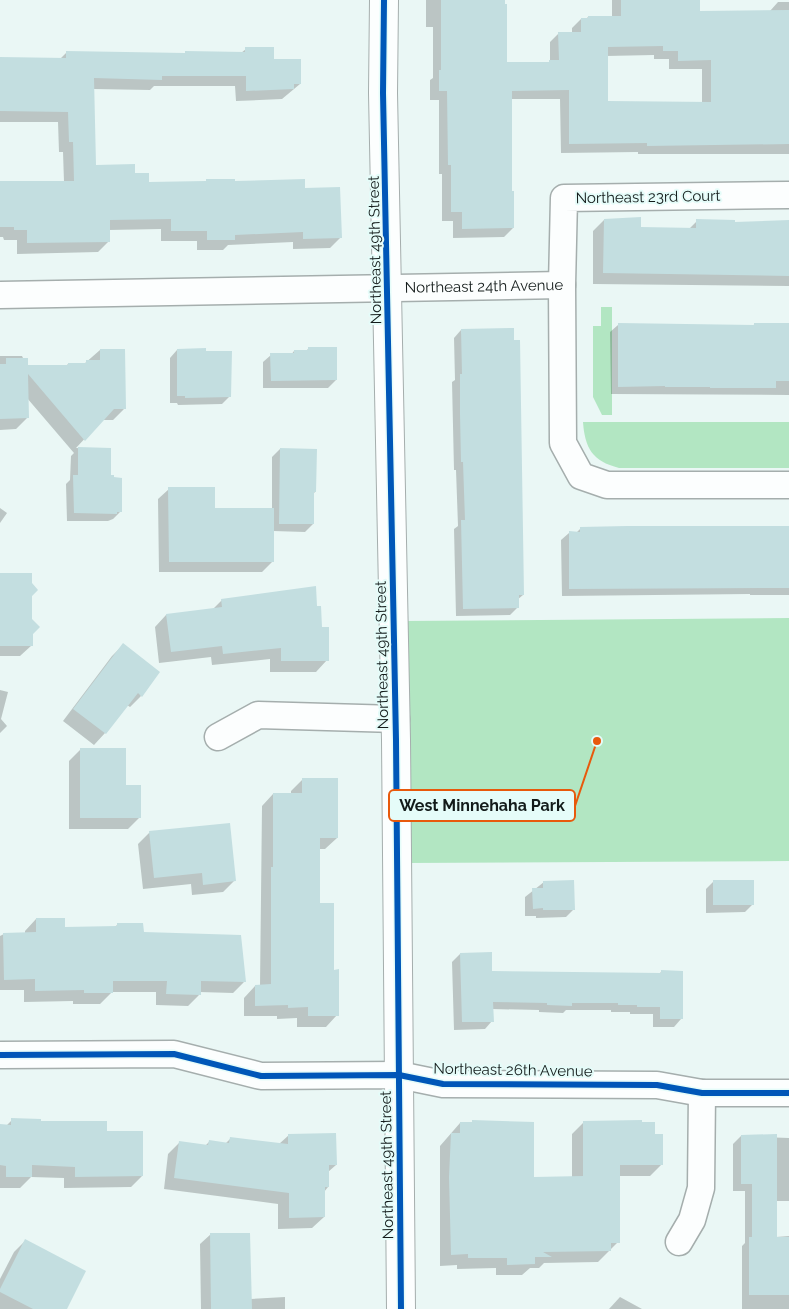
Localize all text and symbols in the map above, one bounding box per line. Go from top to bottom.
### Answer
street label: Northeast 49th Street [365,176,385,324]
street label: Northeast 23rd Court [575,187,721,207]
street label: Northeast 24th Avenue [405,276,563,297]
street label: Northeast 49th Street [372,581,392,729]
callout: West Minnehaha Park [389,790,575,821]
text: West Minnehaha Park [399,796,565,815]
street label: Northeast 26th Avenue [433,1060,593,1080]
street label: Northeast 49th Street [377,1091,397,1239]

